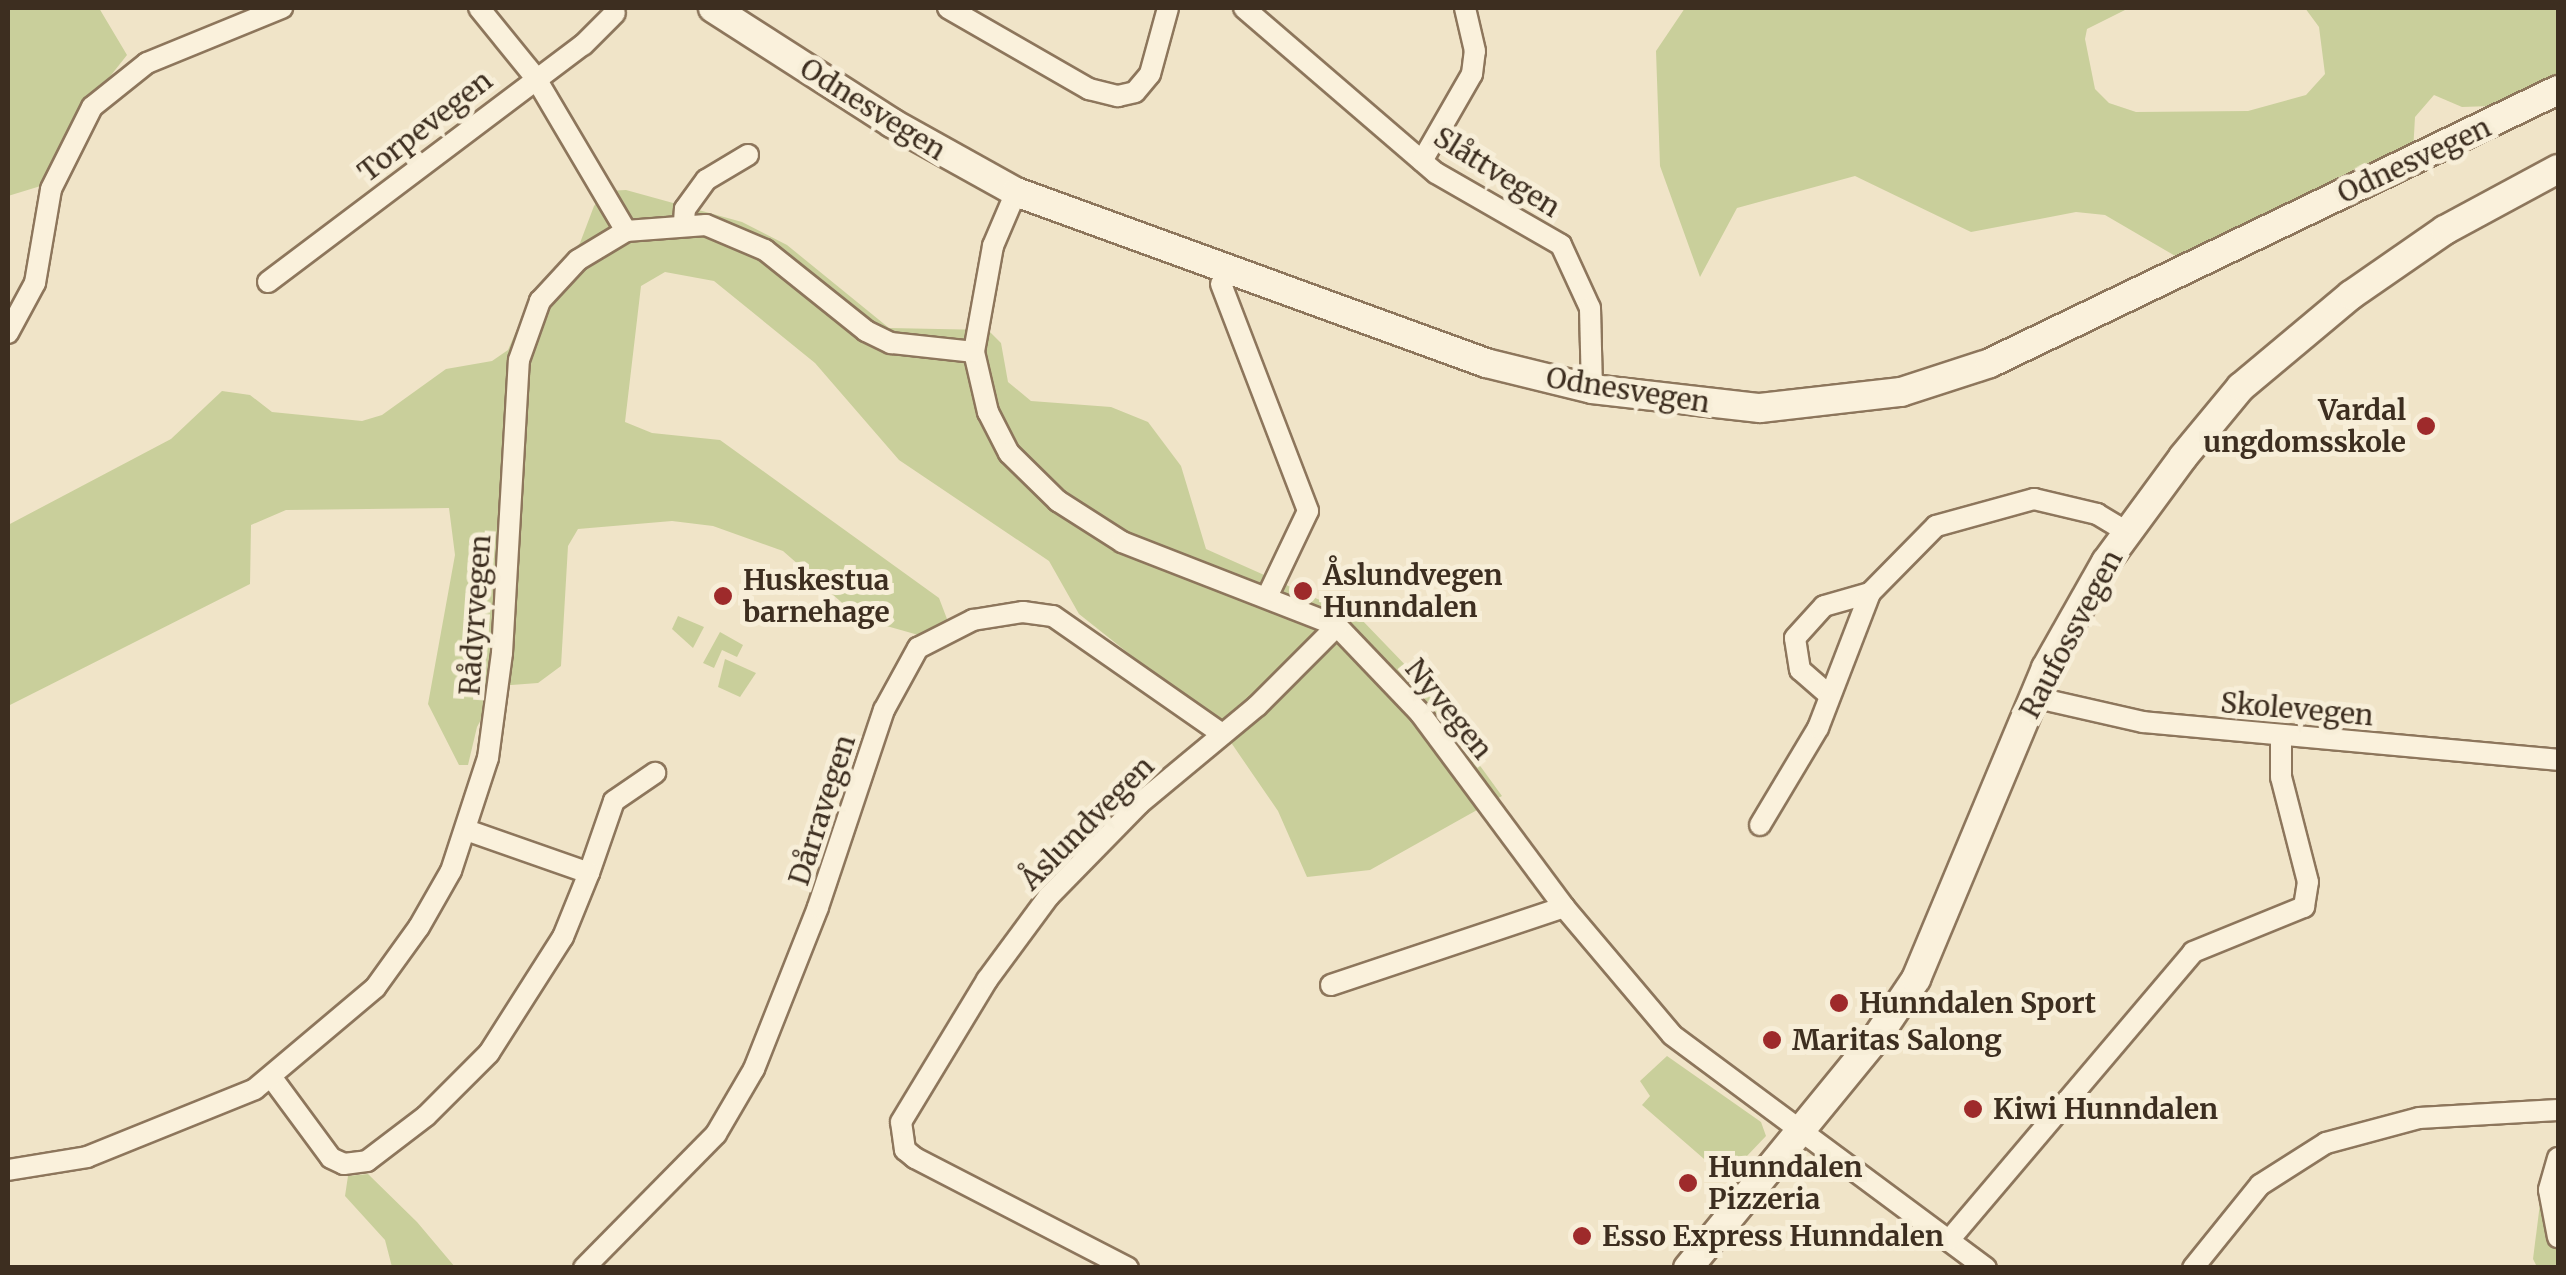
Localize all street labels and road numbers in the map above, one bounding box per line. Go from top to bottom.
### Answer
street label: Odnesvegen [794,51,952,167]
street label: Torpevegen [351,63,499,189]
street label: Odnesvegen [2332,110,2496,210]
street label: Slåttvegen [1428,120,1566,224]
street label: Odnesvegen [1544,361,1712,419]
street label: Rådyrvegen [453,533,497,697]
street label: Raufossvegen [2013,544,2129,724]
street label: Nyvegen [1399,652,1499,766]
street label: Skolevegen [2219,686,2375,732]
street label: Dårravegen [782,731,862,889]
street label: Åslundvegen [1013,749,1161,897]

